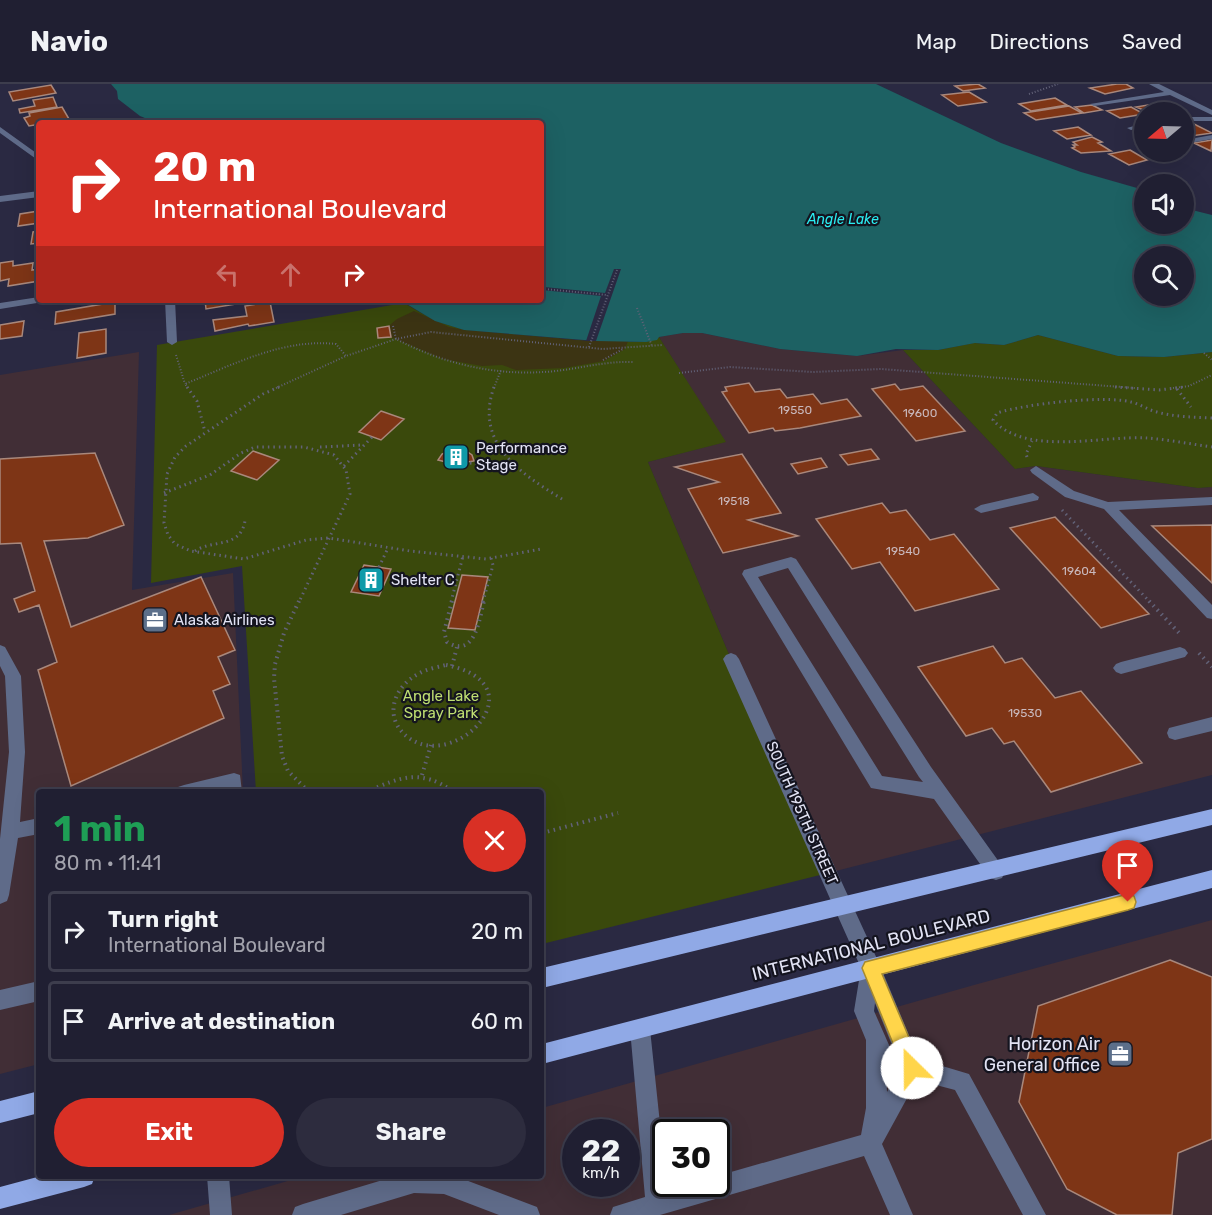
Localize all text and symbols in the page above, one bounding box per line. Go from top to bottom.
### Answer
text: Navio [30,25,108,58]
text: Map [916,29,957,54]
text: Directions [990,29,1089,54]
text: Saved [1122,29,1182,54]
north arrow [1134,102,1194,162]
map controls [1134,102,1194,306]
text: 20 m [153,142,256,192]
icon: right [54,144,132,222]
button: sound [1134,174,1194,234]
text: International Boulevard [153,193,447,225]
water label: Angle Lake [806,211,879,228]
button: search [1134,246,1194,306]
icon: left [211,258,244,291]
icon: ahead [274,258,307,291]
icon: right [337,258,370,291]
house number: 19550 [778,403,812,417]
house number: 19600 [903,406,937,420]
place label: Performance Stage [476,439,567,474]
building icon: Performance Stage [441,442,471,472]
house number: 19518 [718,494,750,508]
house number: 19540 [886,544,920,558]
house number: 19604 [1062,564,1097,578]
building icon: Shelter C [356,565,386,595]
place label: Shelter C [391,571,455,589]
office icon: Alaska Airlines [140,605,170,635]
place label: Alaska Airlines [174,611,275,629]
park label: Angle Lake Spray Park [403,687,479,722]
house number: 19530 [1008,706,1042,720]
street label: SOUTH 195TH STREET [762,739,842,888]
text: 1 min [54,807,146,850]
button: close [463,809,526,872]
pin [1102,840,1153,902]
icon: arrive [1111,849,1144,882]
text: 80 m · 11:41 [54,851,161,875]
street label: INTERNATIONAL BOULEVARD [750,905,992,985]
text: Turn right [108,906,218,933]
icon: right [57,915,90,948]
text: 20 m [471,918,523,945]
text: International Boulevard [108,933,326,957]
icon: arrive [57,1005,90,1038]
text: Arrive at destination [108,1008,335,1035]
text: 60 m [471,1008,523,1035]
place label: Horizon Air General Office [984,1033,1100,1076]
position arrow [880,1036,944,1100]
office icon: Horizon Air General Office [1105,1039,1135,1069]
button: Exit [54,1098,284,1167]
button: Share [296,1098,526,1167]
speed limit sign: 30 [652,1119,730,1197]
text: 22 [582,1133,621,1169]
text: km/h [582,1164,620,1182]

